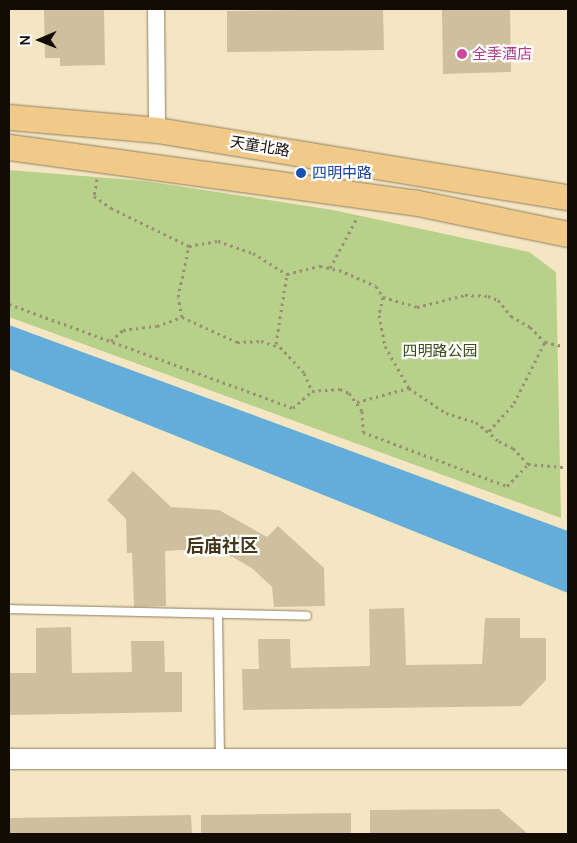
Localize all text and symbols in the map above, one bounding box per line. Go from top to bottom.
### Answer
north arrow [15,15,65,65]
text: N [15,35,34,45]
place label: 全季酒店 [472,45,532,63]
marker: 全季酒店 [456,48,468,60]
street label: 天童北路 [229,132,291,160]
place label: 四明中路 [312,164,372,182]
marker: 四明中路 [294,166,308,180]
park label: 四明路公园 [403,342,477,360]
district label: 后庙社区 [186,534,258,556]

